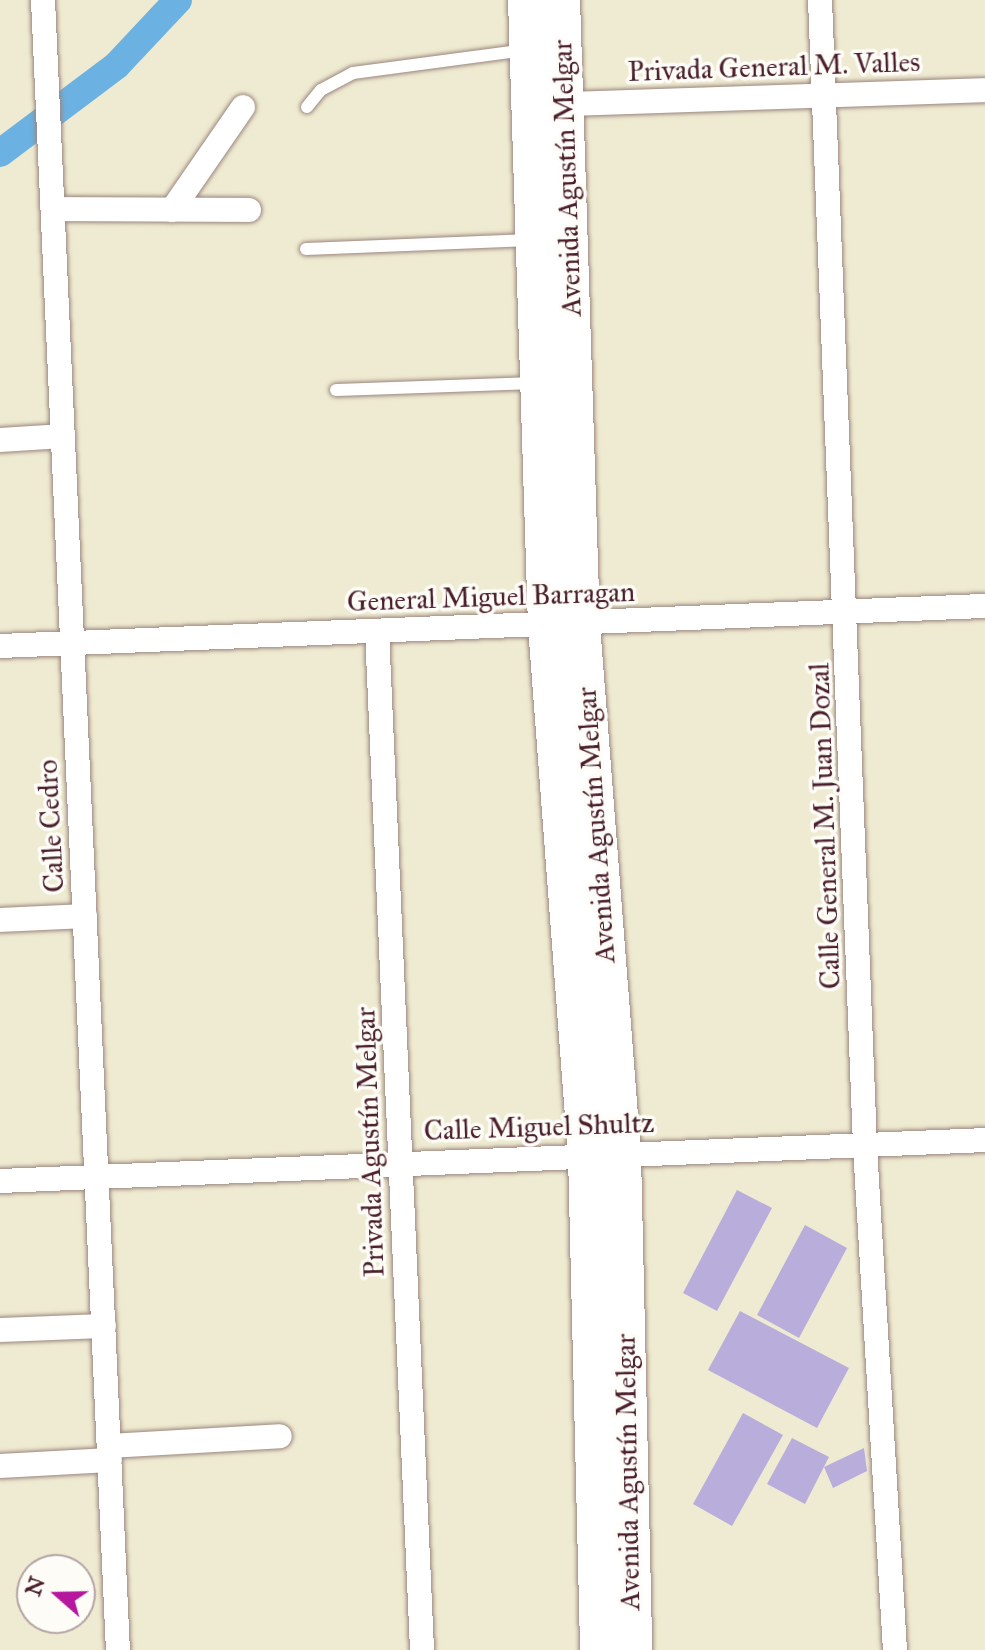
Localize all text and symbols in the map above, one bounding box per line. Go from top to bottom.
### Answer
street label: Avenida Agustín Melgar [545,39,589,317]
street label: Privada General M. Valles [627,45,921,89]
street label: General Miguel Barragan [346,575,636,619]
street label: Calle General M. Juan Dozal [803,662,847,990]
street label: Avenida Agustín Melgar [570,686,622,964]
street label: Calle Cedro [31,759,71,893]
street label: Privada Agustín Melgar [348,1006,392,1278]
street label: Calle Miguel Shultz [423,1106,655,1148]
street label: Avenida Agustín Melgar [609,1333,647,1611]
north arrow [16,1554,96,1634]
text: N [19,1573,51,1600]

